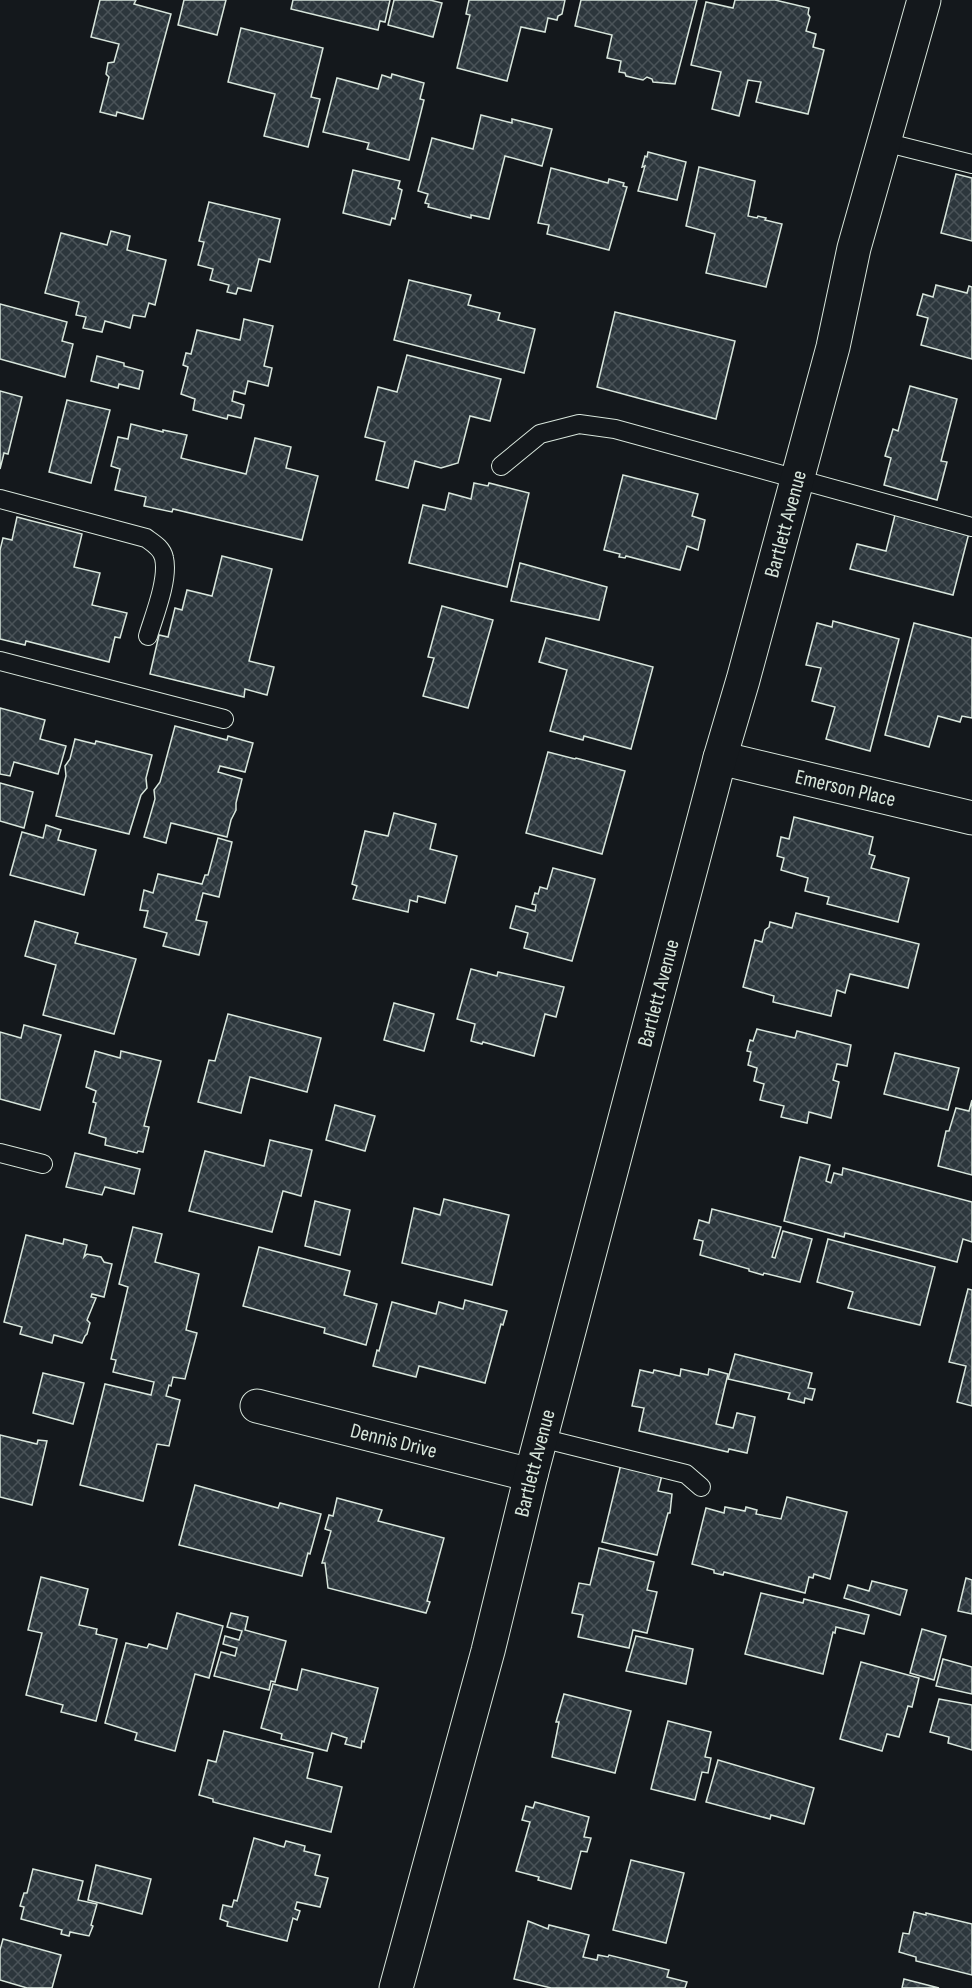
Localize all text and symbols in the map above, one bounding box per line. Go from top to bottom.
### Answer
street label: Bartlett Avenue [759,468,812,580]
street label: Emerson Place [793,764,898,812]
street label: Bartlett Avenue [632,937,684,1049]
street label: Bartlett Avenue [509,1407,560,1519]
street label: Dennis Drive [348,1418,440,1463]

